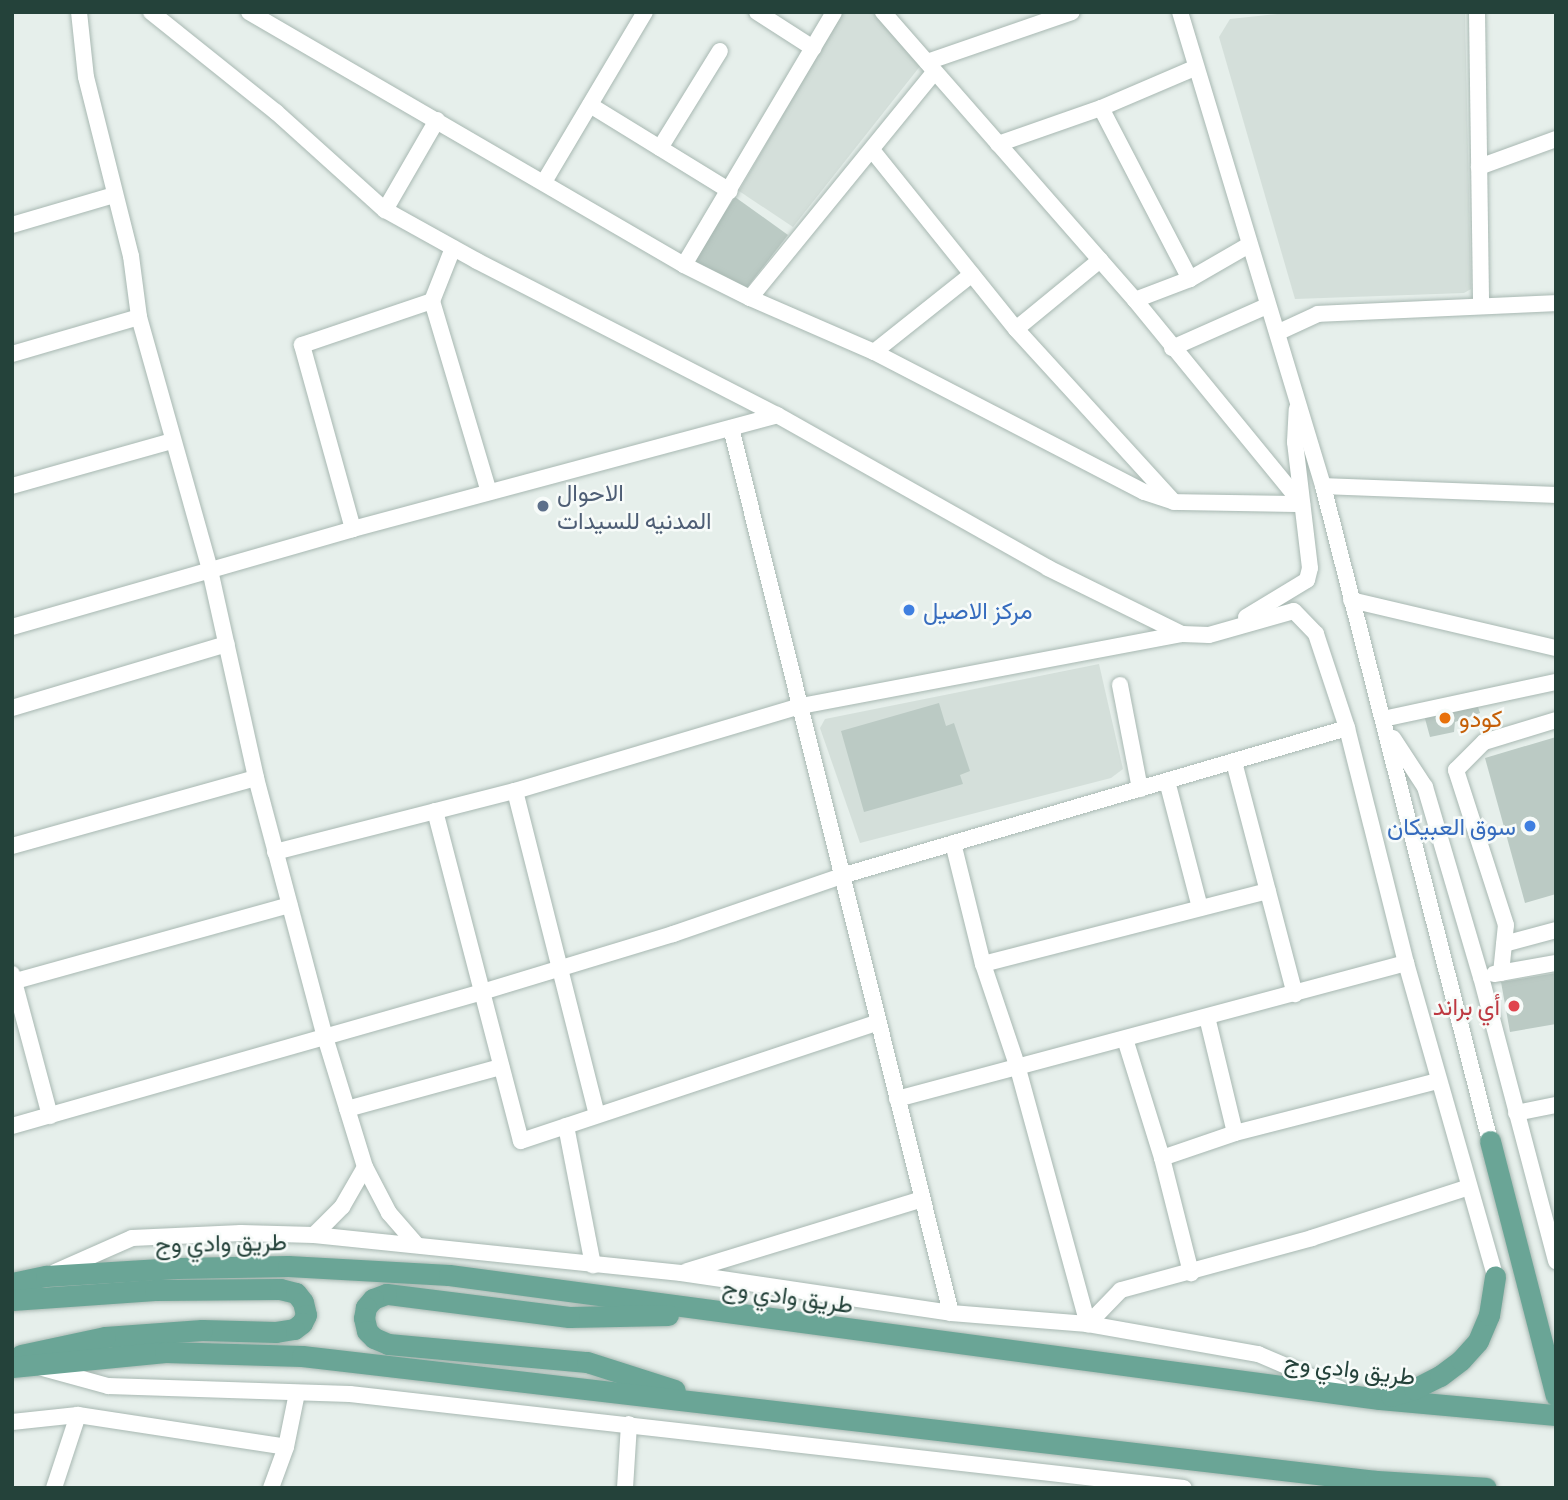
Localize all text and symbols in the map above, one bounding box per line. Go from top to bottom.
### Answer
place label: الاحوال المدنيه للسيدات [557,478,712,534]
marker: الاحوال المدنيه للسيدات [535,498,551,514]
place label: مركز الاصيل [923,596,1032,624]
marker: مركز الاصيل [901,602,917,618]
place label: كودو [1459,704,1502,732]
marker: كودو [1437,710,1453,726]
place label: سوق العبيكان [1387,812,1516,840]
marker: سوق العبيكان [1522,818,1538,834]
place label: أي براند [1433,992,1500,1020]
marker: أي براند [1506,998,1522,1014]
street label: طريق وادي وج [155,1226,287,1258]
street label: طريق وادي وج [721,1272,855,1318]
street label: طريق وادي وج [1283,1346,1417,1390]

